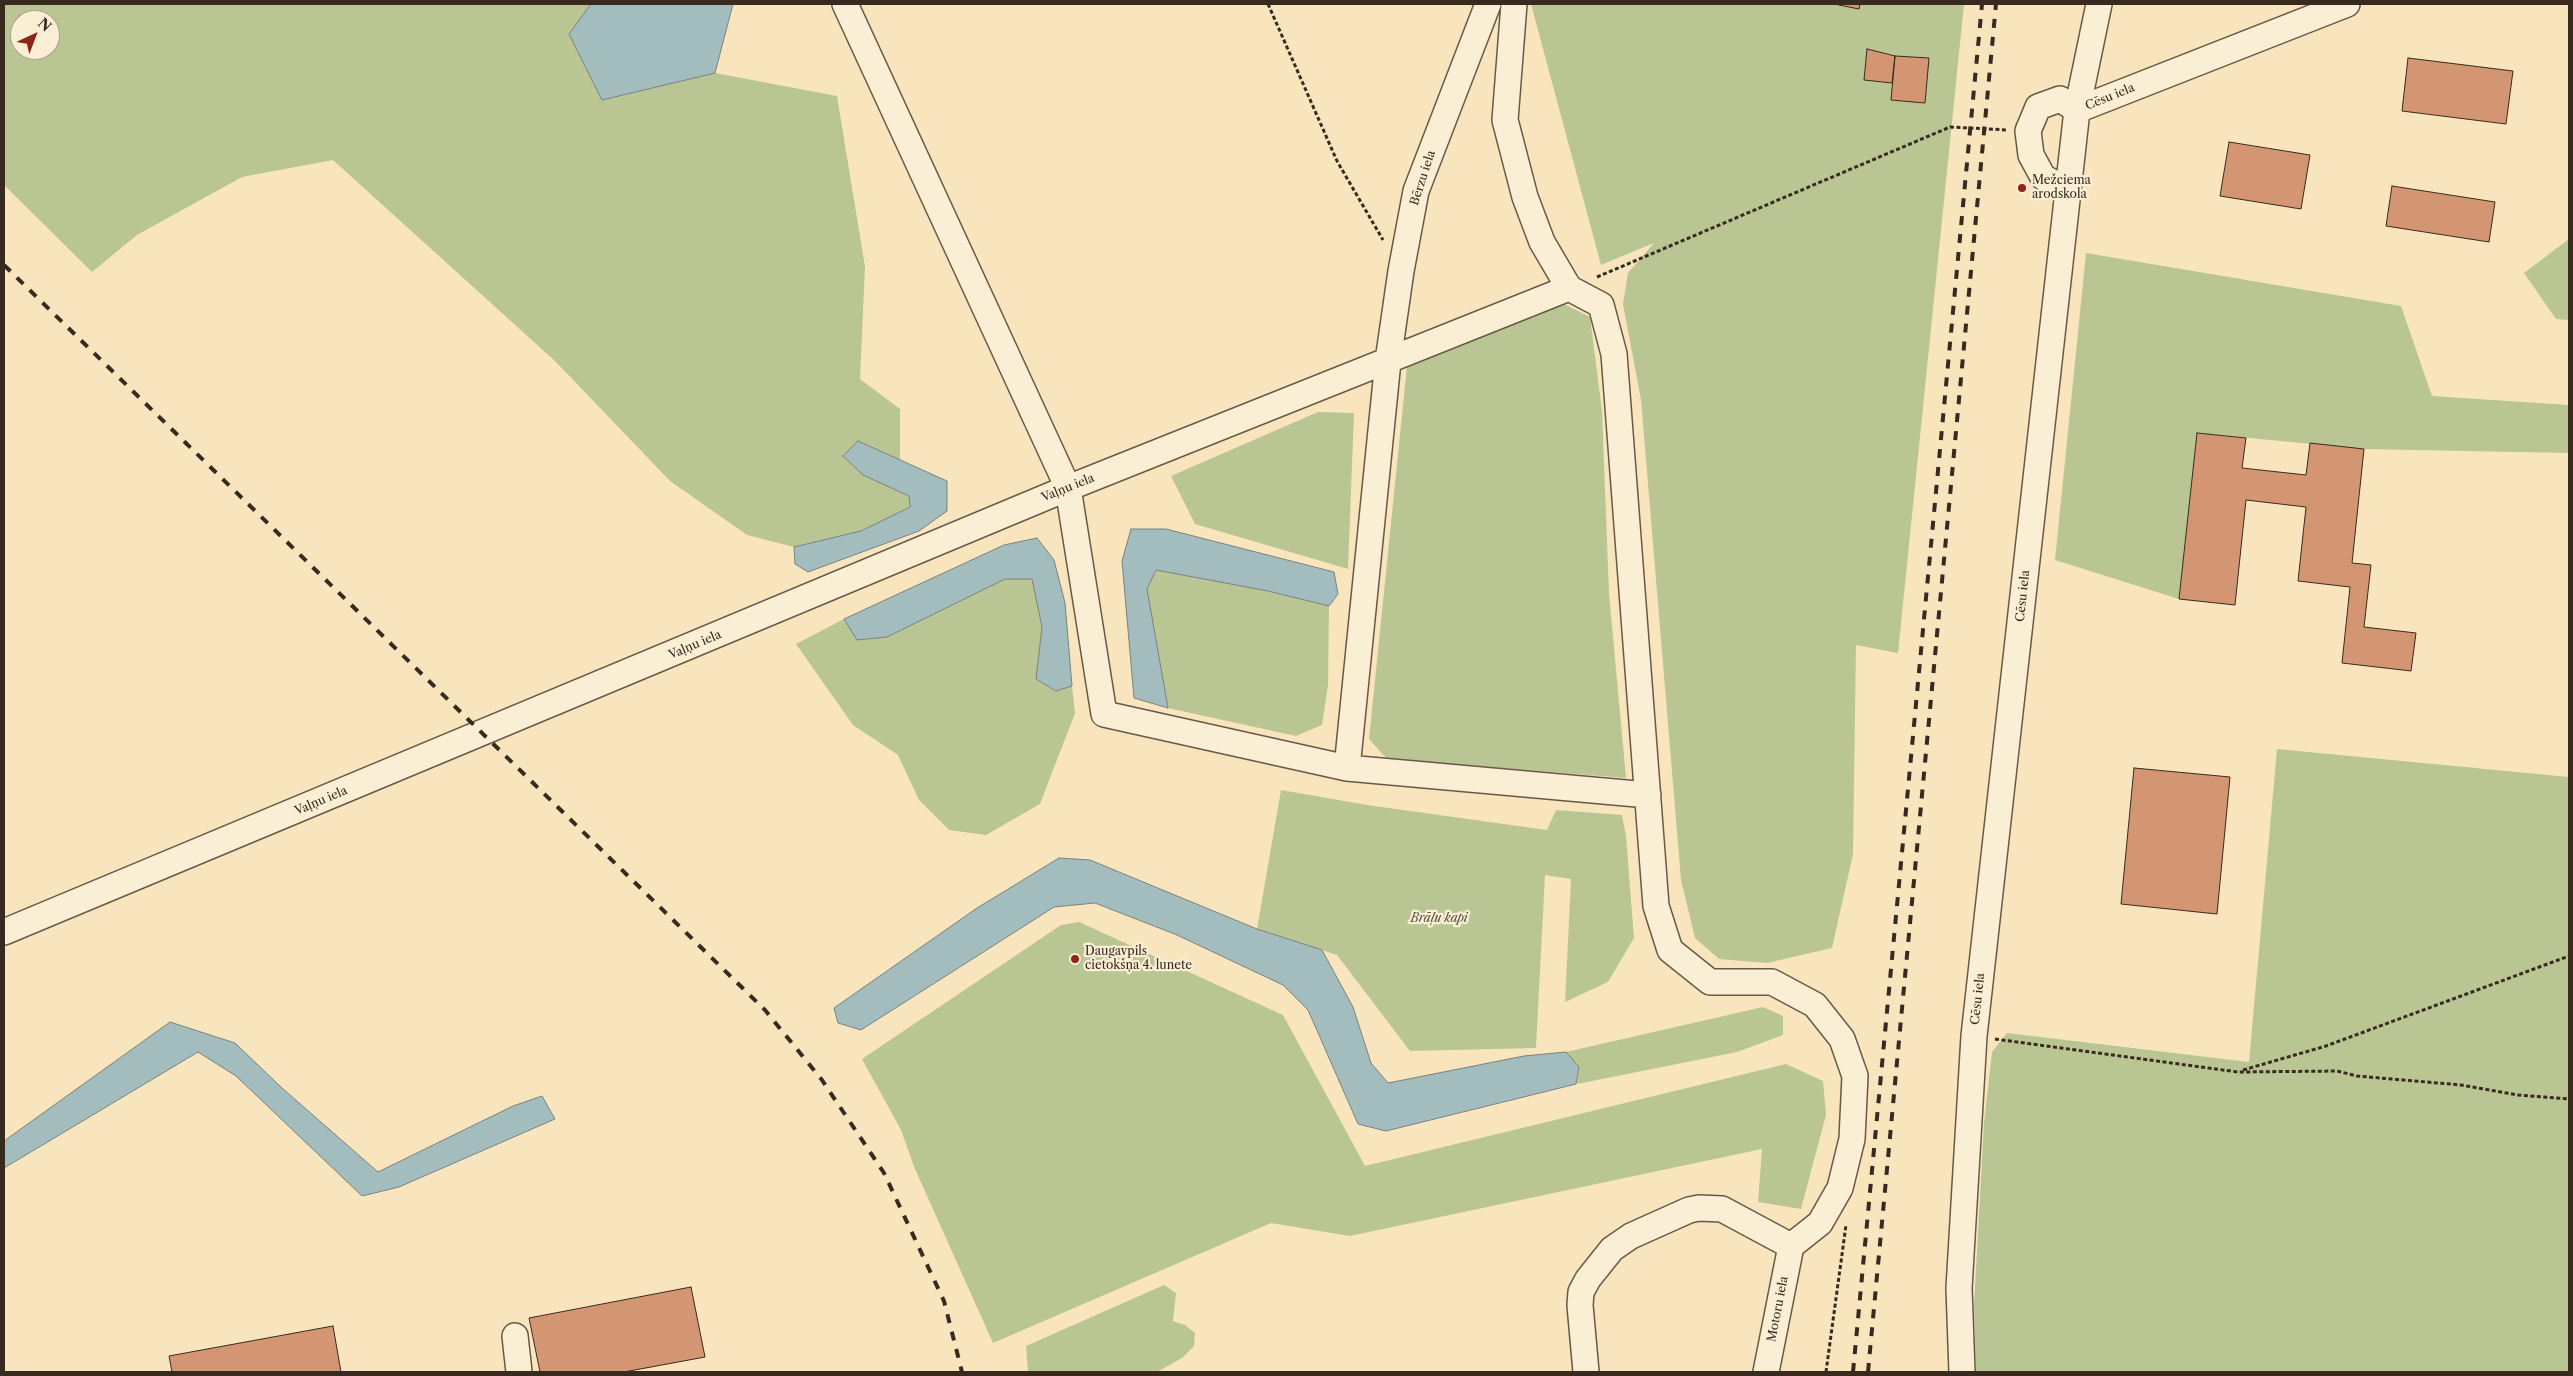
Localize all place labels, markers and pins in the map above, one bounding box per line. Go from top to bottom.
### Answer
place label: Mežciema arodskola [2032,174,2091,202]
marker: Mežciema arodskola [2016,182,2028,194]
place label: Daugavpils cietokšņa 4. lunete [1085,945,1192,973]
marker: Daugavpils cietokšņa 4. lunete [1069,953,1081,965]

